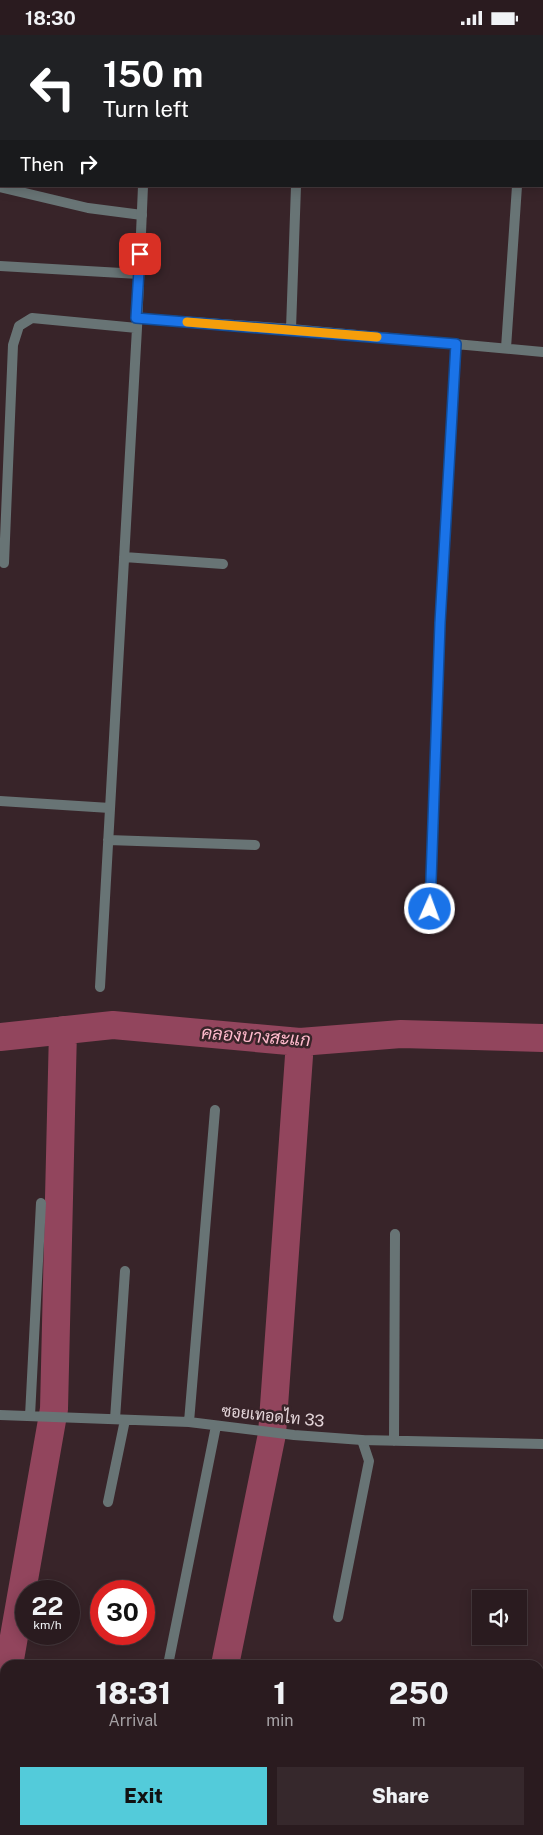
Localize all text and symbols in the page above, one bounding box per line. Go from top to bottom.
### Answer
text: 18:30 [25,7,76,29]
text: 150 m [103,54,203,95]
icon: left [20,55,85,120]
text: Turn left [103,96,189,122]
icon: right [74,150,102,178]
text: Then [20,153,64,175]
pin [119,233,161,275]
icon: arrive [126,240,154,268]
position arrow [403,882,455,934]
water label: คลองบางสะแก [201,1022,311,1050]
street label: ซอยเทอดไท 33 [221,1399,326,1431]
speed limit sign: 30 [90,1580,155,1645]
map controls [472,1590,527,1645]
button: sound [472,1590,527,1645]
text: 22 [32,1591,63,1621]
text: km/h [33,1618,62,1632]
text: 18:31 [95,1675,171,1711]
text: 1 [273,1675,286,1711]
text: 250 [389,1675,449,1711]
text: Arrival [108,1711,158,1730]
text: min [266,1711,293,1730]
text: m [412,1711,426,1730]
button: Exit [20,1767,267,1825]
button: Share [277,1767,524,1825]

